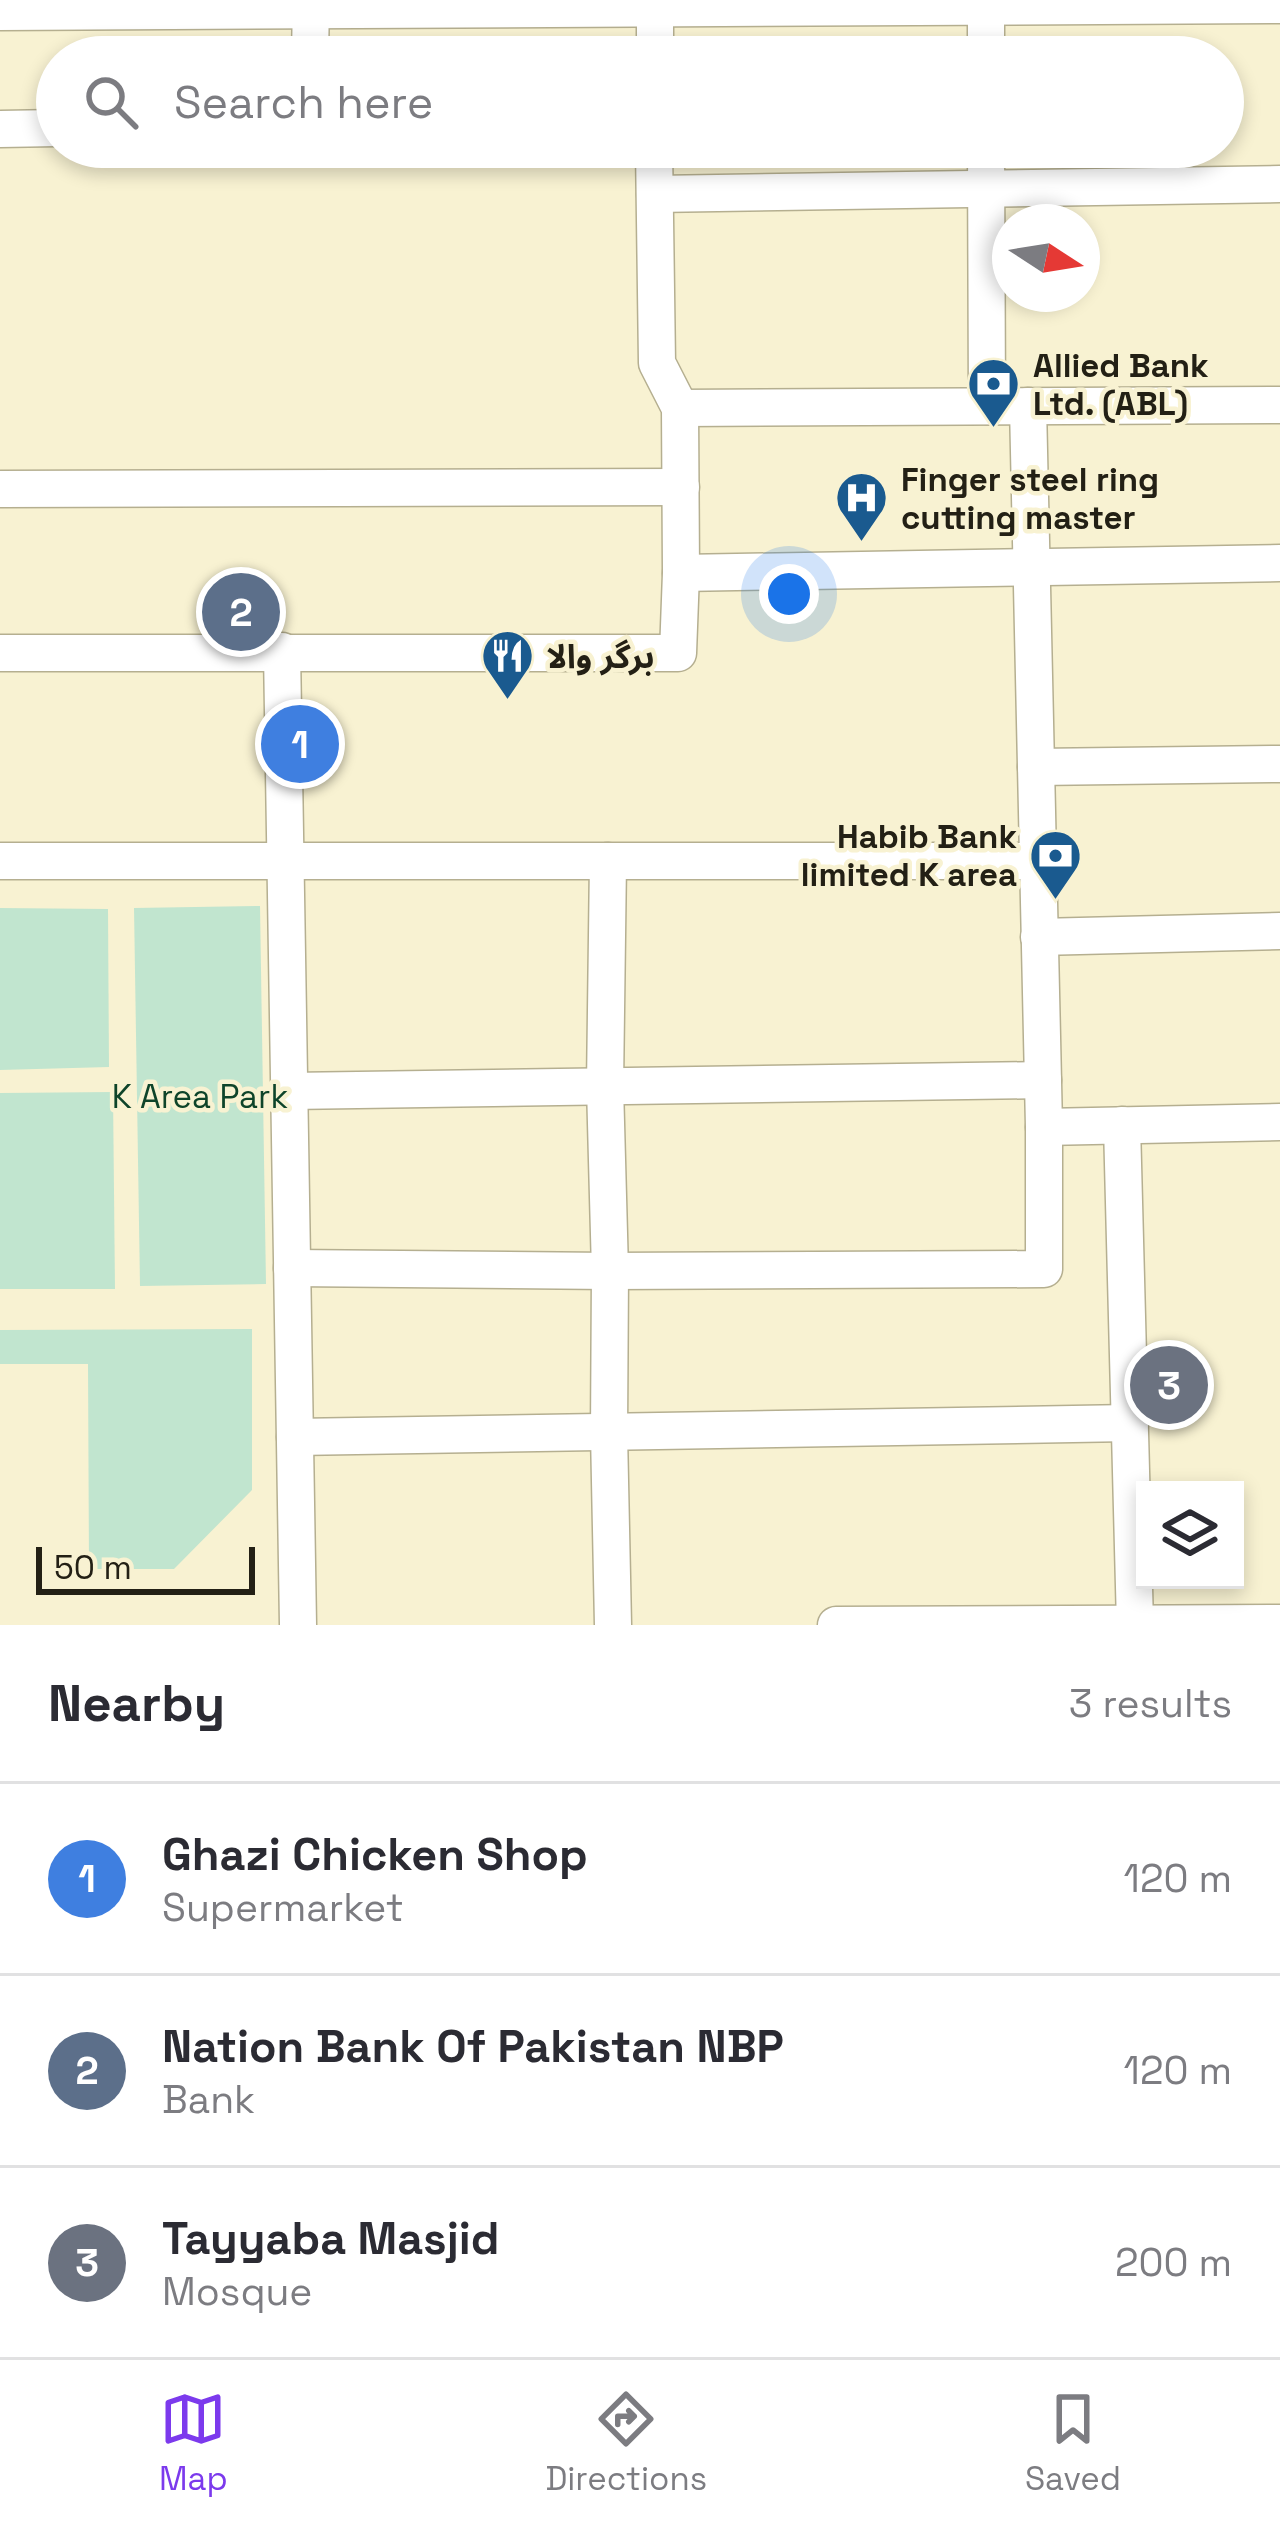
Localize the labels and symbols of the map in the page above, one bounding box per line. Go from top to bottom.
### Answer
north arrow [992,204,1100,312]
place label: Allied Bank Ltd. (ABL) [1033,345,1209,425]
bank icon: Allied Bank Ltd. (ABL) [966,356,1022,430]
place label: Finger steel ring cutting master [901,459,1159,539]
hospital icon: Finger steel ring cutting master [834,470,890,544]
your location [759,564,819,624]
pin: 2 [202,567,280,657]
restaurant icon: برگر والا [479,628,535,702]
place label: برگر والا [546,636,655,678]
pin: 1 [261,699,339,789]
place label: Habib Bank limited K area [801,816,1017,896]
bank icon: Habib Bank limited K area [1028,827,1084,901]
park label: K Area Park [112,1076,288,1118]
pin: 3 [1130,1340,1208,1430]
scale bar [36,1541,255,1594]

